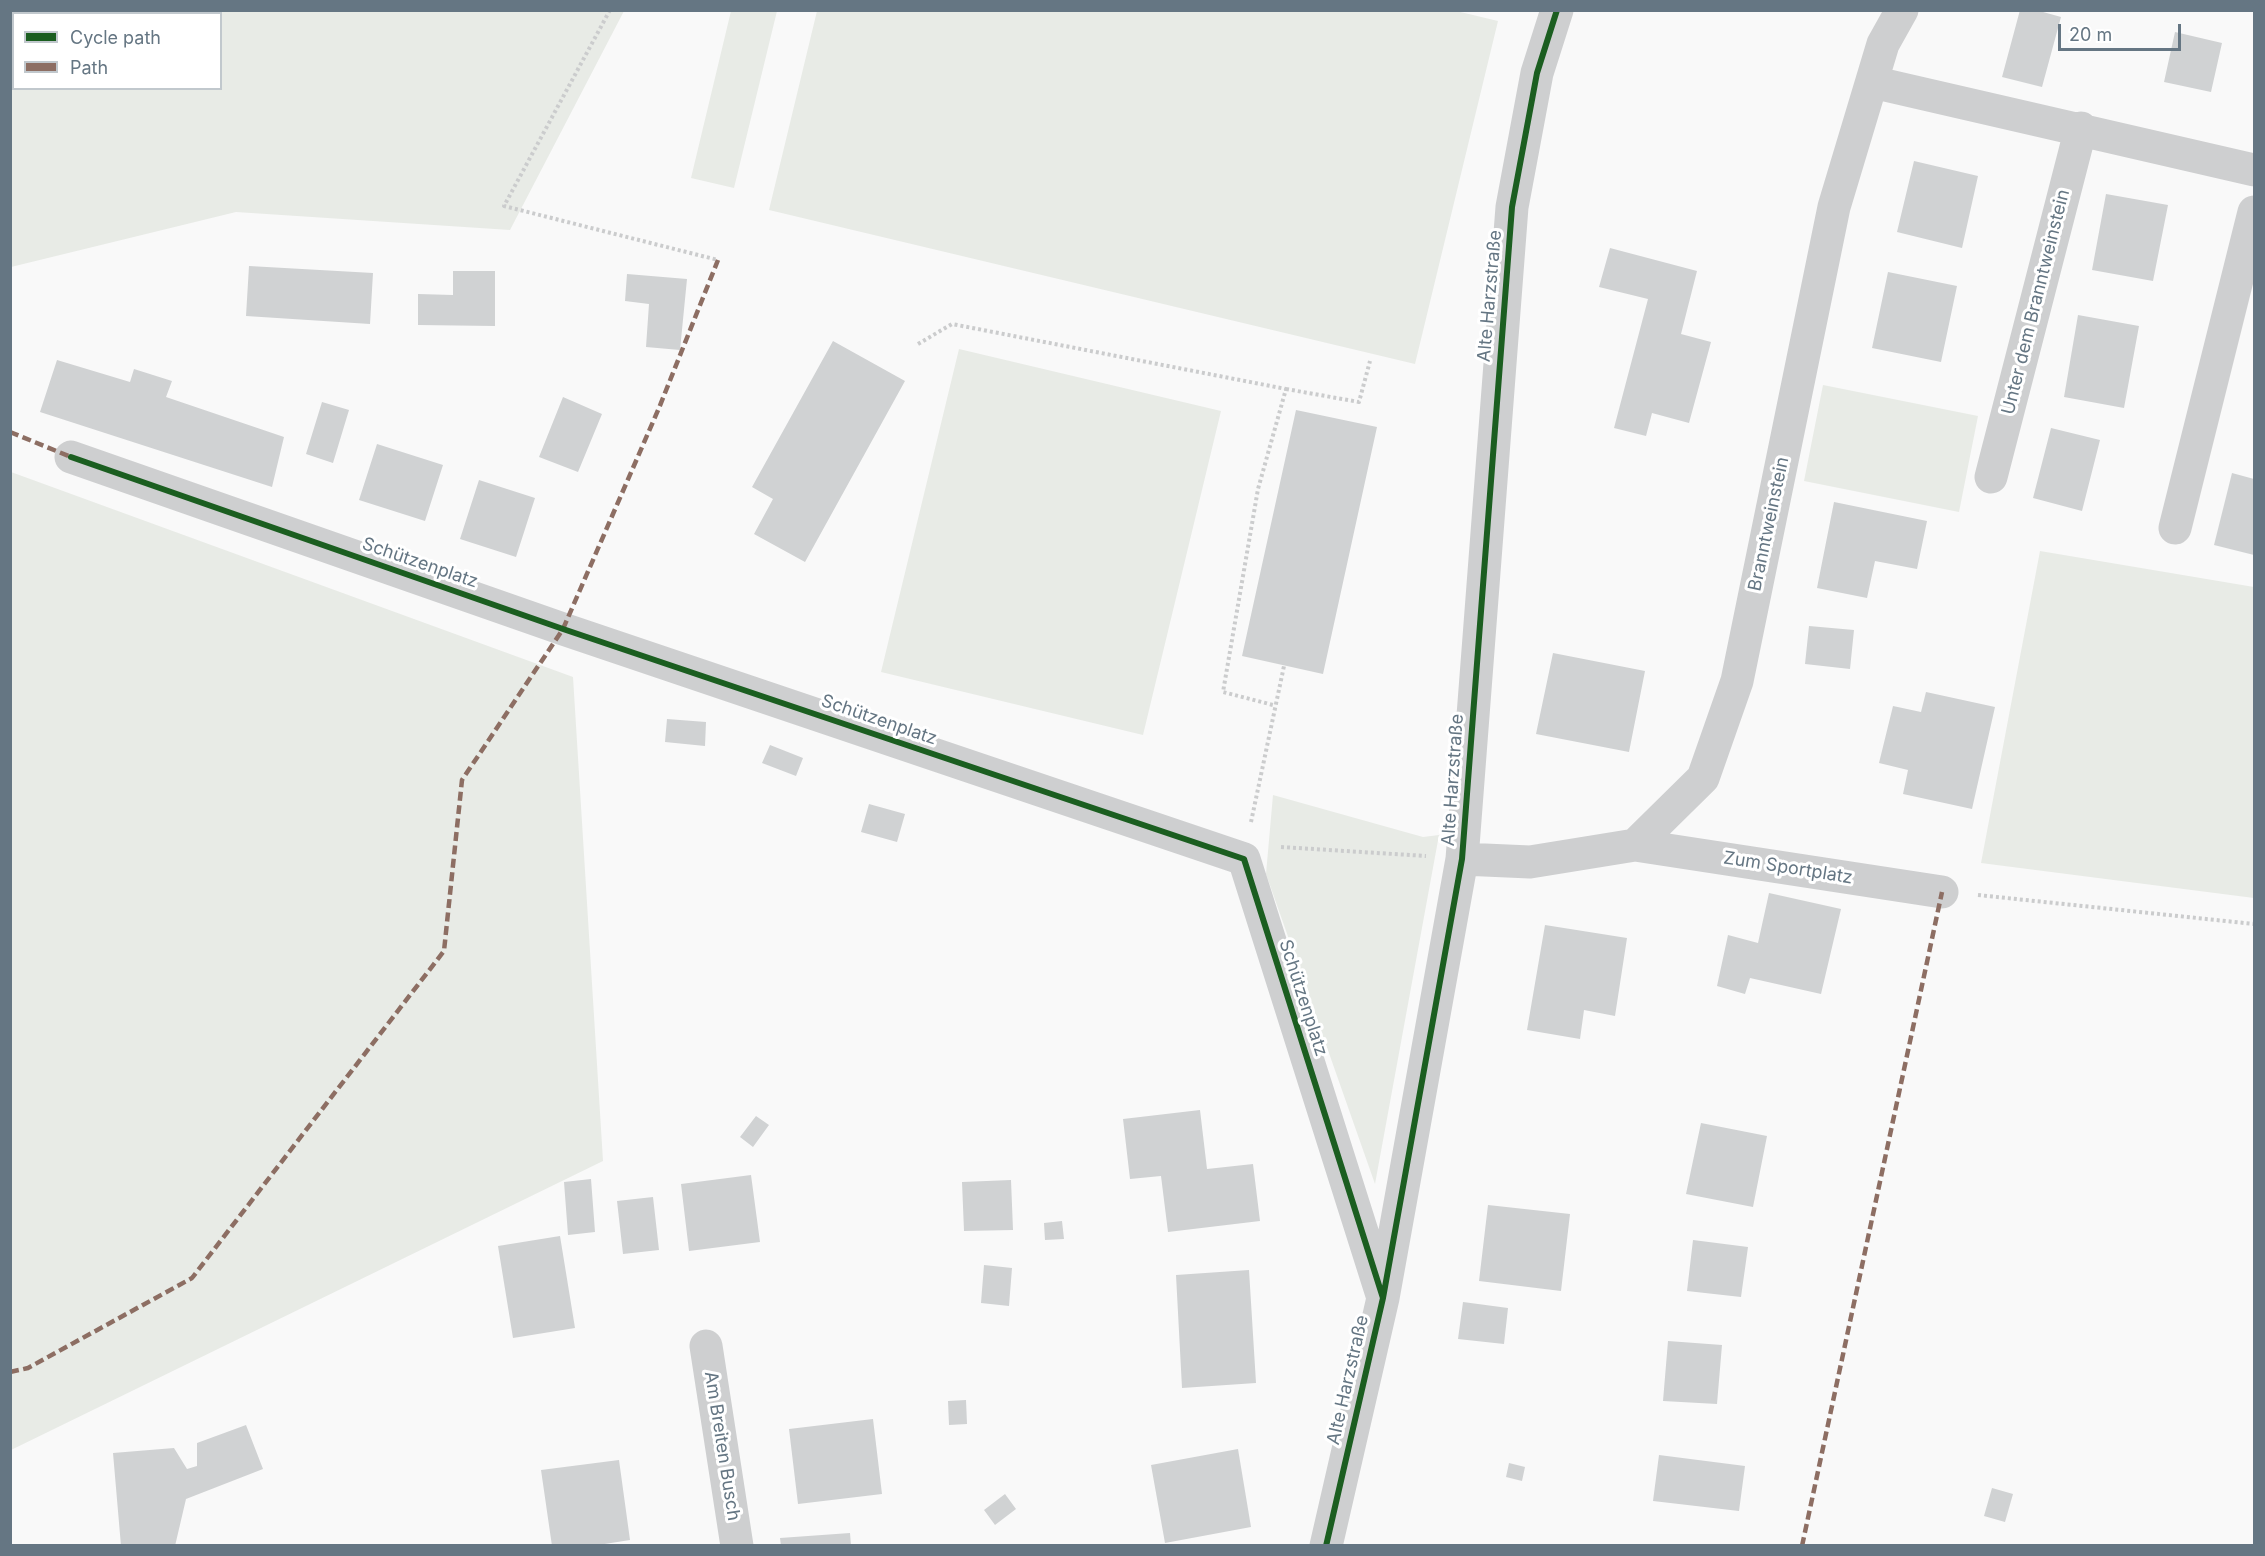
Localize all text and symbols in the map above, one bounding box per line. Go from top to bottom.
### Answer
legend [12,12,222,90]
scale bar [2061,12,2184,50]
text: 20 m [2069,24,2112,45]
text: Cycle path [70,27,161,48]
text: Path [70,57,108,78]
street label: Unter dem Branntweinstein [1998,187,2074,417]
street label: Alte Harzstraße [1473,229,1507,363]
street label: Branntweinstein [1744,455,1794,593]
street label: Schützenplatz [359,533,481,593]
street label: Schützenplatz [818,690,940,750]
street label: Alte Harzstraße [1438,713,1468,847]
street label: Zum Sportplatz [1722,847,1854,889]
street label: Schützenplatz [1274,937,1332,1059]
street label: Alte Harzstraße [1323,1313,1373,1447]
street label: Am Breiten Busch [700,1370,744,1522]

